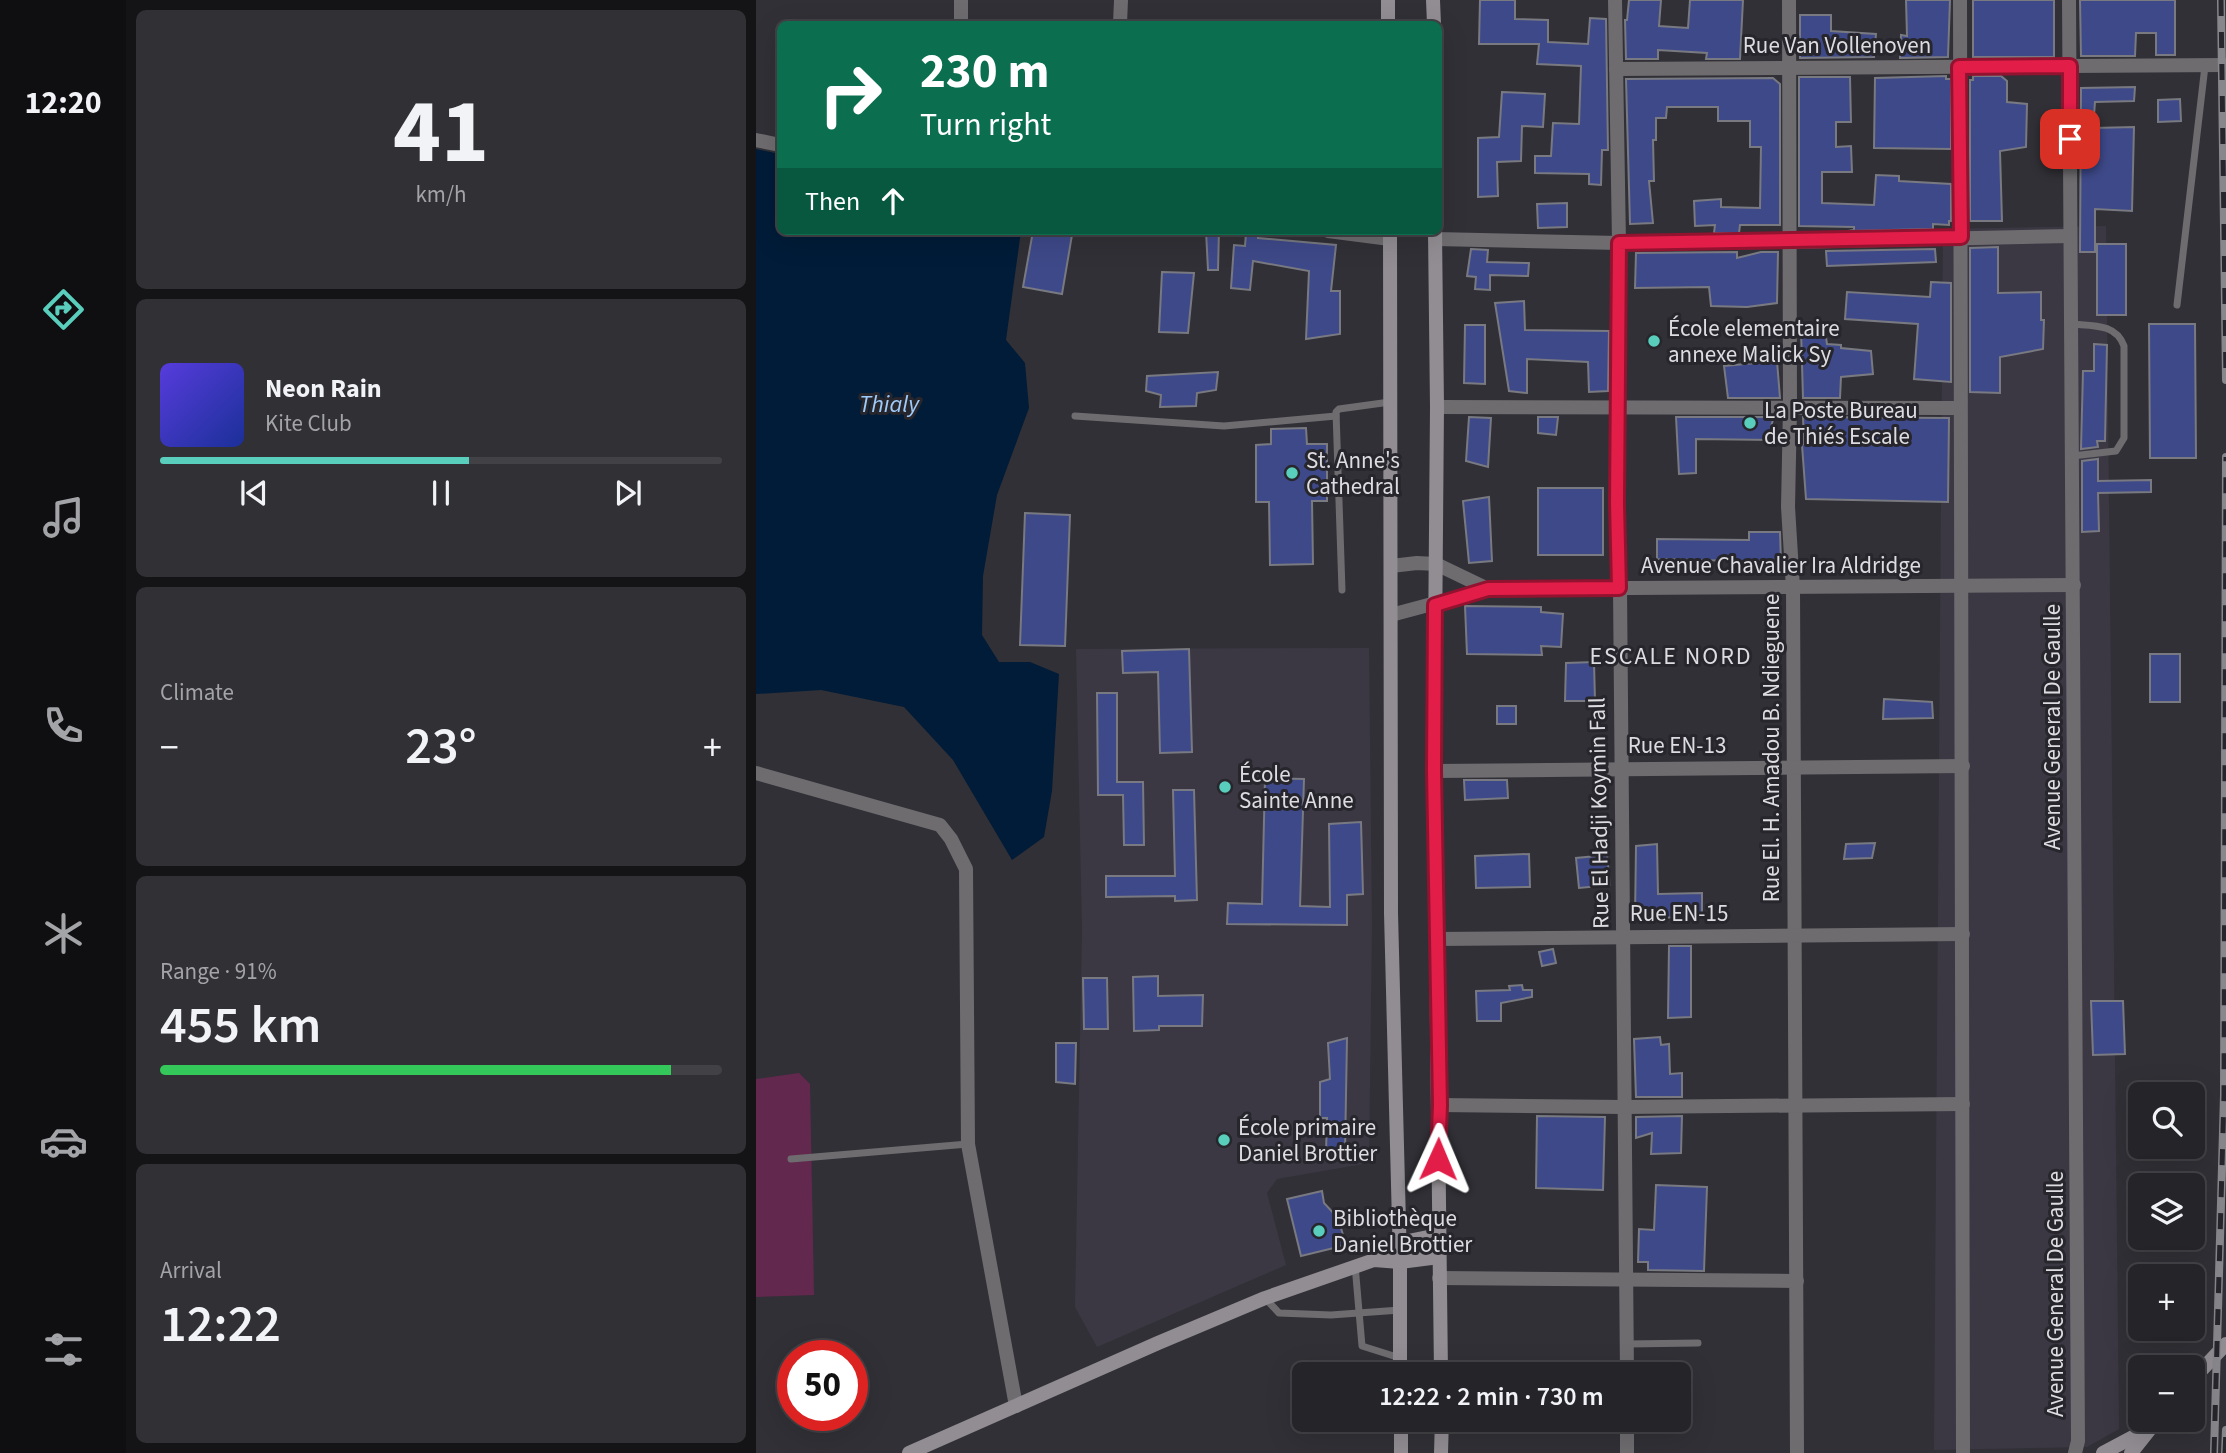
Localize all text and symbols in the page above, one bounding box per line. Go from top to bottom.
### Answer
street label: Rue Van Vollenoven [1743,29,1931,62]
text: 230 m [920,37,1049,107]
icon: right [805,49,896,140]
text: 41 [393,68,489,197]
text: 12:20 [24,80,102,126]
text: Turn right [920,102,1051,148]
pin [2040,109,2100,169]
icon: arrive [2051,120,2089,158]
text: km/h [415,178,467,211]
icon: ahead [874,182,912,220]
text: Then [805,183,860,220]
icon: directions [39,285,88,334]
place label: École elementaire annexe Malick Sy [1668,312,1840,371]
marker: École elementaire annexe Malick Sy [1646,333,1662,349]
text: Neon Rain [265,370,382,407]
water label: Thialy [859,387,920,422]
place label: La Poste Bureau de Thiés Escale [1764,394,1918,453]
text: Kite Club [265,407,352,440]
marker: La Poste Bureau de Thiés Escale [1742,415,1758,431]
place label: St. Anne's Cathedral [1306,444,1400,503]
marker: St. Anne's Cathedral [1284,465,1300,481]
icon: previous [235,474,273,512]
icon: pause [422,474,460,512]
icon: next [609,474,647,512]
icon: music [39,493,88,542]
street label: Avenue Chavalier Ira Aldridge [1641,549,1921,582]
street label: Rue El. H. Amadou B. Ndieguene [1755,594,1788,902]
street label: Avenue General De Gaulle [2036,604,2069,850]
district label: ESCALE NORD [1589,639,1753,674]
text: Climate [160,676,234,709]
street label: Rue El Hadji Koymin Fall [1580,697,1618,929]
icon: phone [39,701,88,750]
text: 23° [405,710,477,784]
text: − [160,721,179,775]
text: + [703,721,722,775]
street label: Rue EN-13 [1628,729,1726,762]
place label: École Sainte Anne [1239,758,1354,817]
marker: École Sainte Anne [1217,779,1233,795]
street label: Rue EN-15 [1630,897,1728,930]
icon: climate [39,909,88,958]
text: Range · 91% [160,955,277,988]
text: 455 km [160,989,321,1063]
map controls [2128,1082,2205,1432]
button: search [2128,1082,2205,1159]
place label: École primaire Daniel Brottier [1238,1111,1378,1170]
icon: car [39,1117,88,1166]
position arrow [1401,1122,1475,1196]
marker: École primaire Daniel Brottier [1216,1132,1232,1148]
street label: Avenue General De Gaulle [2039,1171,2072,1417]
button: layers [2128,1173,2205,1250]
place label: Bibliothèque Daniel Brottier [1333,1202,1473,1261]
marker: Bibliothèque Daniel Brottier [1311,1223,1327,1239]
text: Arrival [160,1254,222,1287]
button: + [2128,1264,2205,1341]
text: 12:22 [160,1288,281,1362]
icon: filters [39,1325,88,1374]
speed limit sign: 50 [777,1340,868,1431]
button: − [2128,1355,2205,1432]
text: 12:22 · 2 min · 730 m [1379,1378,1604,1415]

